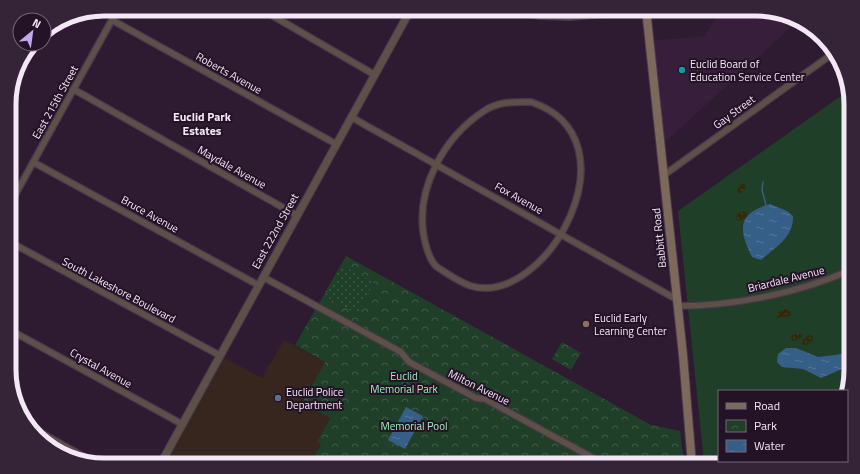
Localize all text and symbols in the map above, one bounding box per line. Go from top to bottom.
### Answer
north arrow [12,12,52,52]
text: N [30,14,44,32]
street label: Roberts Avenue [193,48,265,98]
place label: Euclid Board of Education Service Center [690,56,805,85]
street label: East 215th Street [28,62,82,142]
marker: Euclid Board of Education Service Center [677,65,687,75]
street label: Gay Street [710,91,758,133]
district label: Euclid Park Estates [173,107,232,140]
street label: Maydale Avenue [195,142,270,193]
street label: Fox Avenue [492,178,546,218]
street label: East 222nd Street [248,190,302,272]
street label: Bruce Avenue [118,192,182,237]
street label: Babbitt Road [648,207,670,269]
street label: South Lakeshore Boulevard [59,253,179,327]
street label: Briardale Avenue [746,262,826,296]
place label: Euclid Early Learning Center [594,310,667,339]
marker: Euclid Early Learning Center [581,319,591,329]
street label: Crystal Avenue [67,344,135,392]
street label: Milton Avenue [446,365,513,409]
park label: Euclid Memorial Park [370,368,438,397]
place label: Euclid Police Department [286,384,344,413]
legend [718,390,848,462]
marker: Euclid Police Department [273,393,283,403]
text: Road [754,396,780,415]
text: Park [754,416,777,435]
park label: Memorial Pool [380,418,448,434]
text: Water [754,436,785,455]

